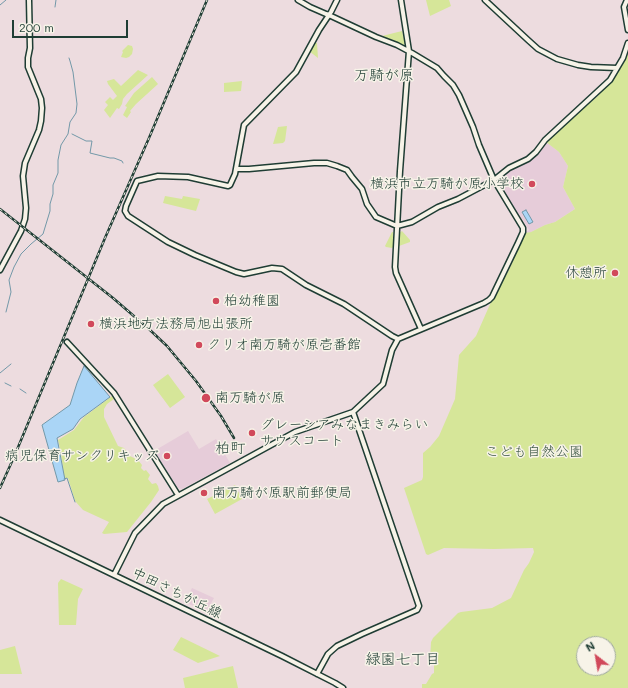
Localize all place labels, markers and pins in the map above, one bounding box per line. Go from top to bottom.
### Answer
place label: 横浜市立万騎が原小学校 [370,176,524,192]
marker: 横浜市立万騎が原小学校 [527,179,537,189]
place label: 休憩所 [565,265,607,281]
marker: 休憩所 [610,268,620,278]
place label: 柏幼稚園 [224,293,280,309]
marker: 柏幼稚園 [211,296,221,306]
place label: 横浜地方法務局旭出張所 [99,316,253,332]
marker: 横浜地方法務局旭出張所 [86,319,96,329]
place label: クリオ南万騎が原壱番館 [207,337,361,353]
marker: クリオ南万騎が原壱番館 [194,340,204,350]
place label: 南万騎が原 [215,390,285,406]
marker: 南万騎が原 [200,392,212,404]
place label: グレーシアみなまきみらい サウスコート [260,417,429,450]
marker: グレーシアみなまきみらい サウスコート [247,428,257,438]
place label: 病児保育サンクリキッズ [5,448,159,464]
marker: 病児保育サンクリキッズ [162,451,172,461]
place label: 南万騎が原駅前郵便局 [212,485,352,501]
marker: 南万騎が原駅前郵便局 [199,488,209,498]

